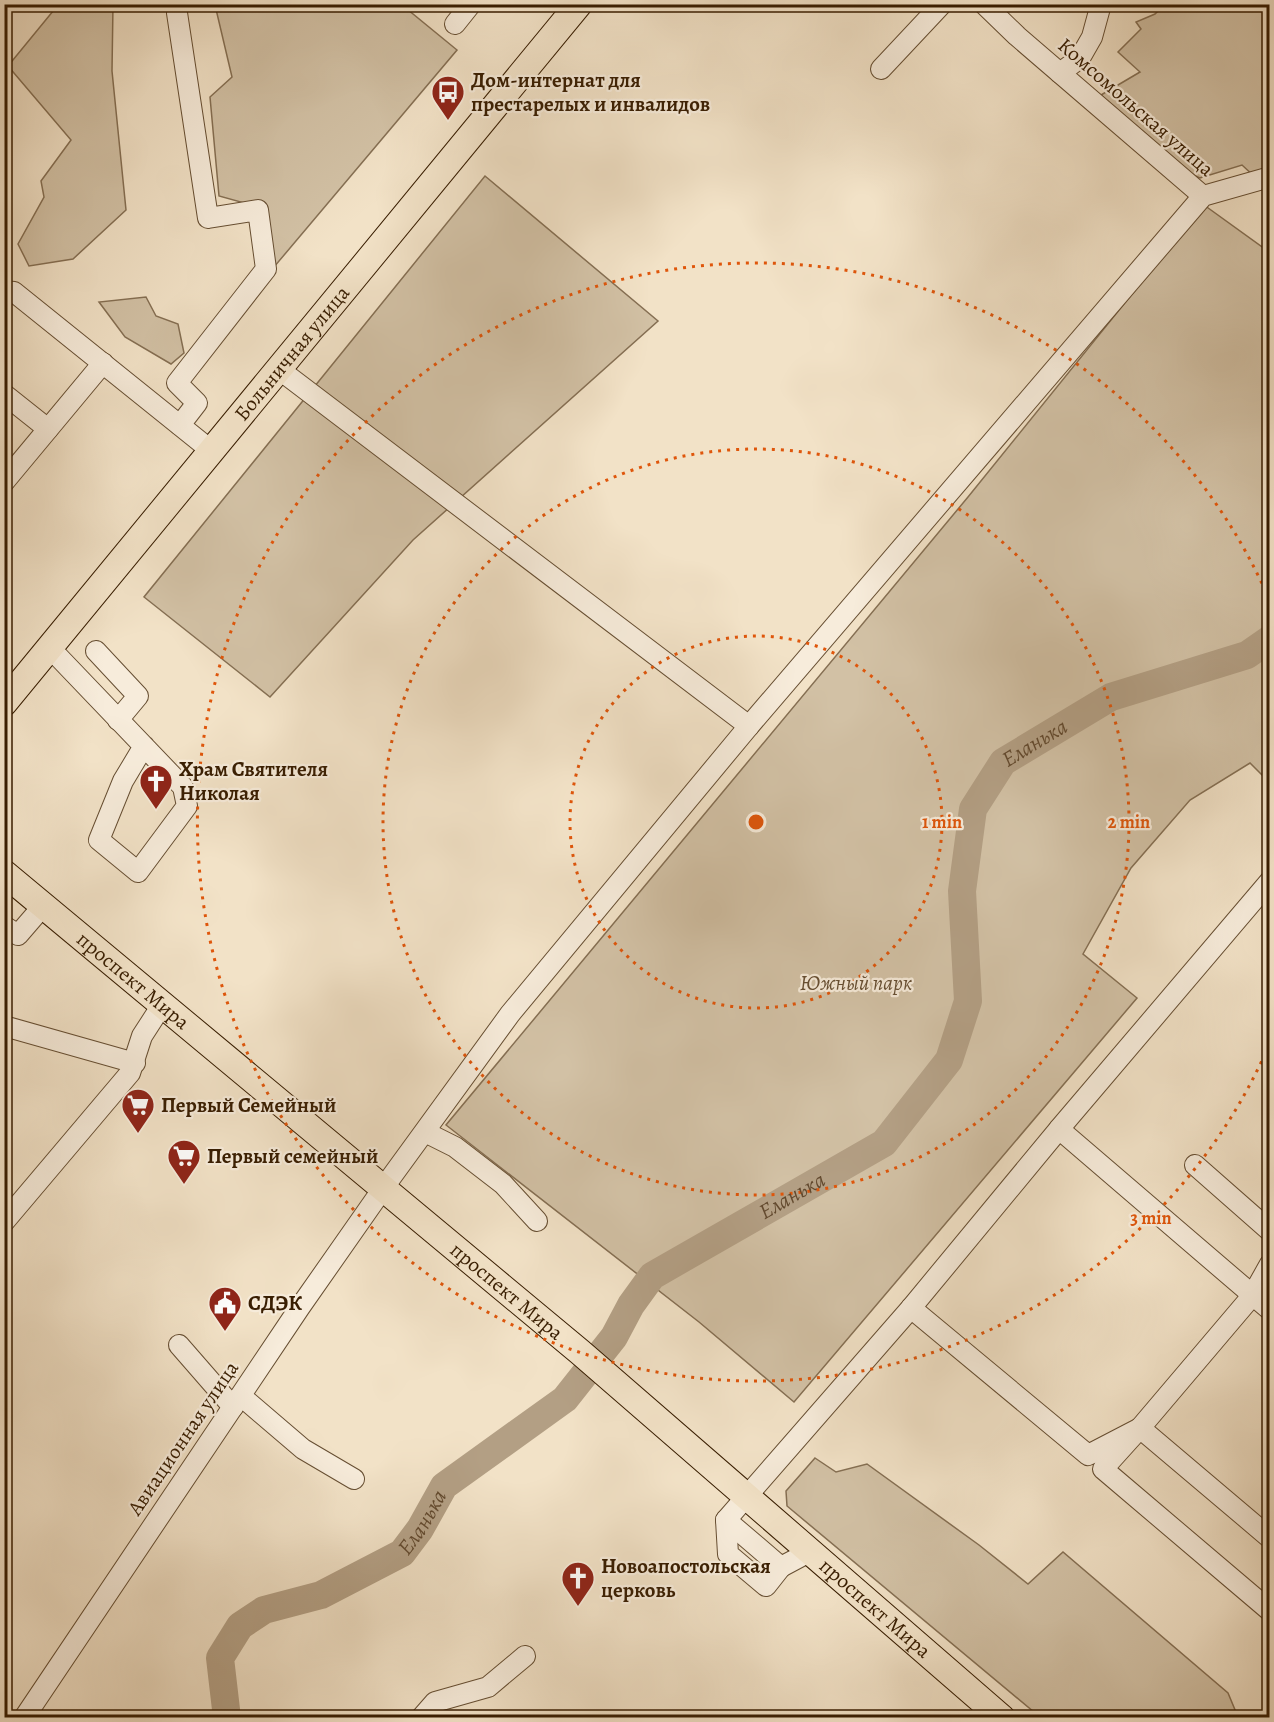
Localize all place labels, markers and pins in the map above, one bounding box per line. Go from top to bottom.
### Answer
place label: Дом-интернат для престарелых и инвалидов [471,66,710,118]
bus stop icon: Дом-интернат для престарелых и инвалидов [430,74,466,121]
place label: Храм Святителя Николая [179,755,328,807]
church icon: Храм Святителя Николая [138,763,174,810]
centre of rings [746,812,766,832]
supermarket icon: Первый Семейный [120,1087,156,1134]
place label: Первый Семейный [161,1091,336,1119]
supermarket icon: Первый семейный [166,1138,202,1185]
place label: Первый семейный [207,1142,379,1170]
public building icon: СДЭК [207,1285,243,1332]
place label: СДЭК [248,1289,302,1317]
place label: Новоапостольская церковь [601,1552,771,1604]
church icon: Новоапостольская церковь [560,1560,596,1607]

